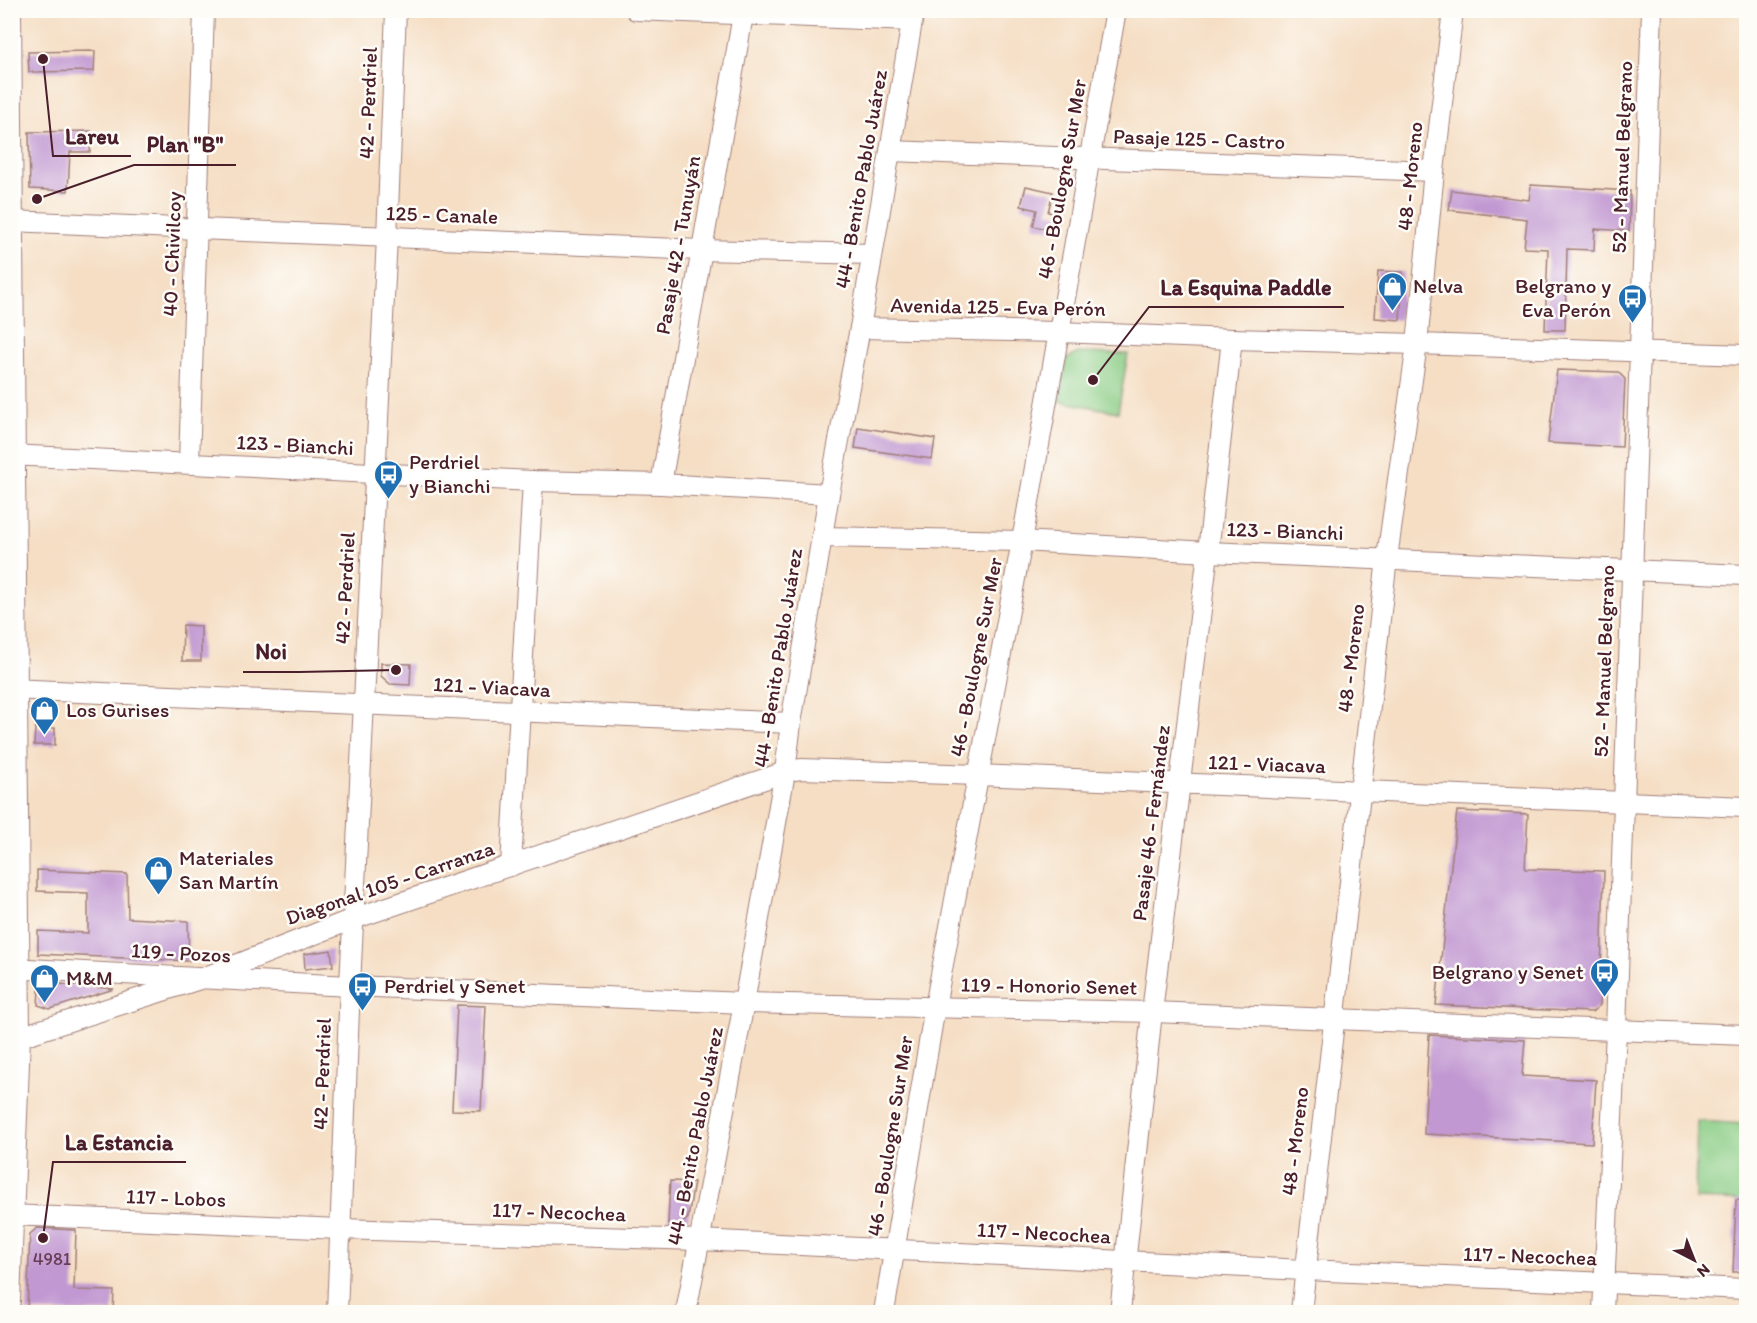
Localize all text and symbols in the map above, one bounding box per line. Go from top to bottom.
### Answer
street label: 42 - Perdriel [353,46,382,160]
street label: 52 - Manuel Belgrano [1606,60,1637,254]
street label: 44 - Benito Pablo Juárez [829,67,892,290]
street label: 46 - Boulogne Sur Mer [1032,77,1091,281]
callout: Lareu [53,116,131,156]
street label: 48 - Moreno [1391,120,1428,232]
text: Lareu [65,123,120,150]
street label: Pasaje 125 - Castro [1112,123,1286,154]
callout: Plan "B" [134,125,236,165]
text: Plan "B" [147,131,223,158]
street label: Pasaje 42 - Tunuyán [649,153,706,336]
street label: 40 - Chivilcoy [157,191,186,317]
street label: 125 - Canale [385,200,499,229]
callout: La Esquina Paddle [1149,267,1344,307]
shop icon: Nelva [1376,270,1408,312]
place label: Nelva [1413,273,1463,298]
place label: Belgrano y Eva Perón [1515,273,1611,322]
text: La Esquina Paddle [1160,274,1332,301]
bus stop icon: Belgrano y Eva Perón [1616,282,1648,324]
street label: Avenida 125 - Eva Perón [890,292,1106,321]
street label: 123 - Bianchi [236,429,354,460]
place label: Perdriel y Bianchi [409,449,491,498]
bus stop icon: Perdriel y Bianchi [372,458,404,500]
street label: 123 - Bianchi [1226,516,1344,545]
street label: 42 - Perdriel [329,531,360,645]
street label: 44 - Benito Pablo Juárez [748,546,807,769]
street label: 46 - Boulogne Sur Mer [944,555,1007,759]
street label: 52 - Manuel Belgrano [1588,564,1619,758]
street label: 48 - Moreno [1331,602,1370,714]
callout: Noi [243,632,299,672]
text: Noi [255,638,287,665]
street label: 121 - Viacava [432,671,552,702]
shop icon: Los Gurises [29,694,61,736]
place label: Los Gurises [66,697,169,722]
street label: Pasaje 46 - Fernández [1126,723,1175,922]
street label: 121 - Viacava [1208,749,1326,778]
street label: Diagonal 105 - Carranza [282,835,498,930]
place label: Materiales San Martín [179,845,279,894]
shop icon: Materiales San Martín [142,854,174,896]
street label: 119 - Pozos [130,937,232,968]
bus stop icon: Belgrano y Senet [1589,956,1621,998]
place label: Belgrano y Senet [1432,959,1584,984]
shop icon: M&M [29,962,61,1004]
place label: M&M [66,965,113,990]
bus stop icon: Perdriel y Senet [347,970,379,1012]
street label: 119 - Honorio Senet [961,971,1138,1000]
place label: Perdriel y Senet [384,973,526,998]
street label: 42 - Perdriel [307,1017,336,1131]
street label: 44 - Benito Pablo Juárez [661,1024,728,1247]
street label: 46 - Boulogne Sur Mer [861,1034,918,1238]
street label: 48 - Moreno [1275,1085,1314,1197]
callout: La Estancia [53,1122,186,1162]
text: La Estancia [65,1129,174,1156]
street label: 117 - Lobos [126,1183,226,1212]
street label: 117 - Necochea [491,1197,627,1226]
street label: 117 - Necochea [976,1217,1112,1249]
north arrow [1664,1230,1724,1290]
street label: 117 - Necochea [1462,1241,1598,1270]
house number: 4981 [33,1248,71,1270]
text: N [1693,1260,1714,1281]

